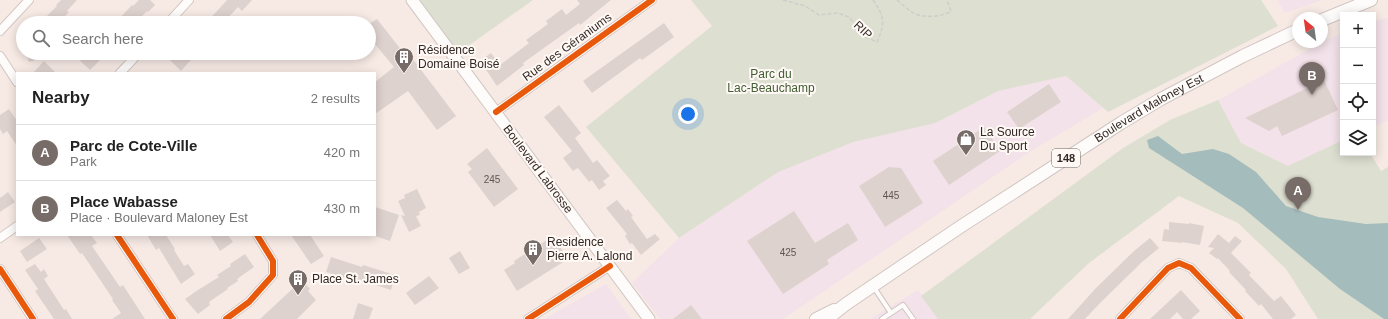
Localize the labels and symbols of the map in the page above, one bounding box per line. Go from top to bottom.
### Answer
street label: Rue des Géraniums [520,10,614,84]
north arrow [1292,12,1328,48]
street label: RIP [851,18,875,42]
place label: Résidence Domaine Boisé [418,43,500,71]
building icon: Résidence Domaine Boisé [393,46,415,74]
pin: B [1299,62,1325,95]
park label: Parc du Lac-Beauchamp [727,67,815,95]
street label: Boulevard Maloney Est [1092,71,1206,145]
your location [678,104,698,124]
street label: Boulevard Labrosse [500,122,576,216]
place label: La Source Du Sport [980,125,1035,153]
shop icon: La Source Du Sport [955,128,977,156]
road number: 148 [1052,149,1080,167]
house number: 245 [484,174,501,185]
pin: A [1285,177,1311,210]
house number: 445 [883,190,900,201]
place label: Residence Pierre A. Lalond [547,235,632,263]
building icon: Residence Pierre A. Lalond [522,238,544,266]
house number: 425 [780,247,797,258]
building icon: Place St. James [287,268,309,296]
place label: Place St. James [312,272,399,286]

